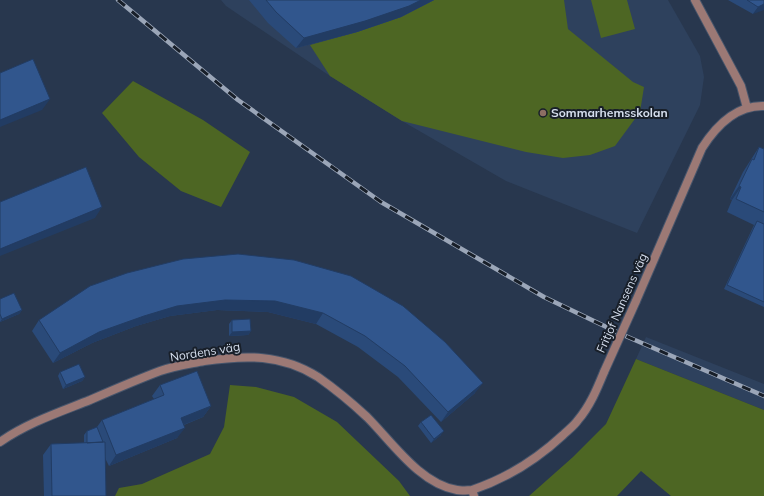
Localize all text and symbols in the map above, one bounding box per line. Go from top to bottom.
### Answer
place label: Sommarhemsskolan [551,105,668,120]
marker: Sommarhemsskolan [538,108,548,118]
street label: Fritjof Nansens väg [593,251,650,355]
street label: Nordens väg [169,339,241,364]

